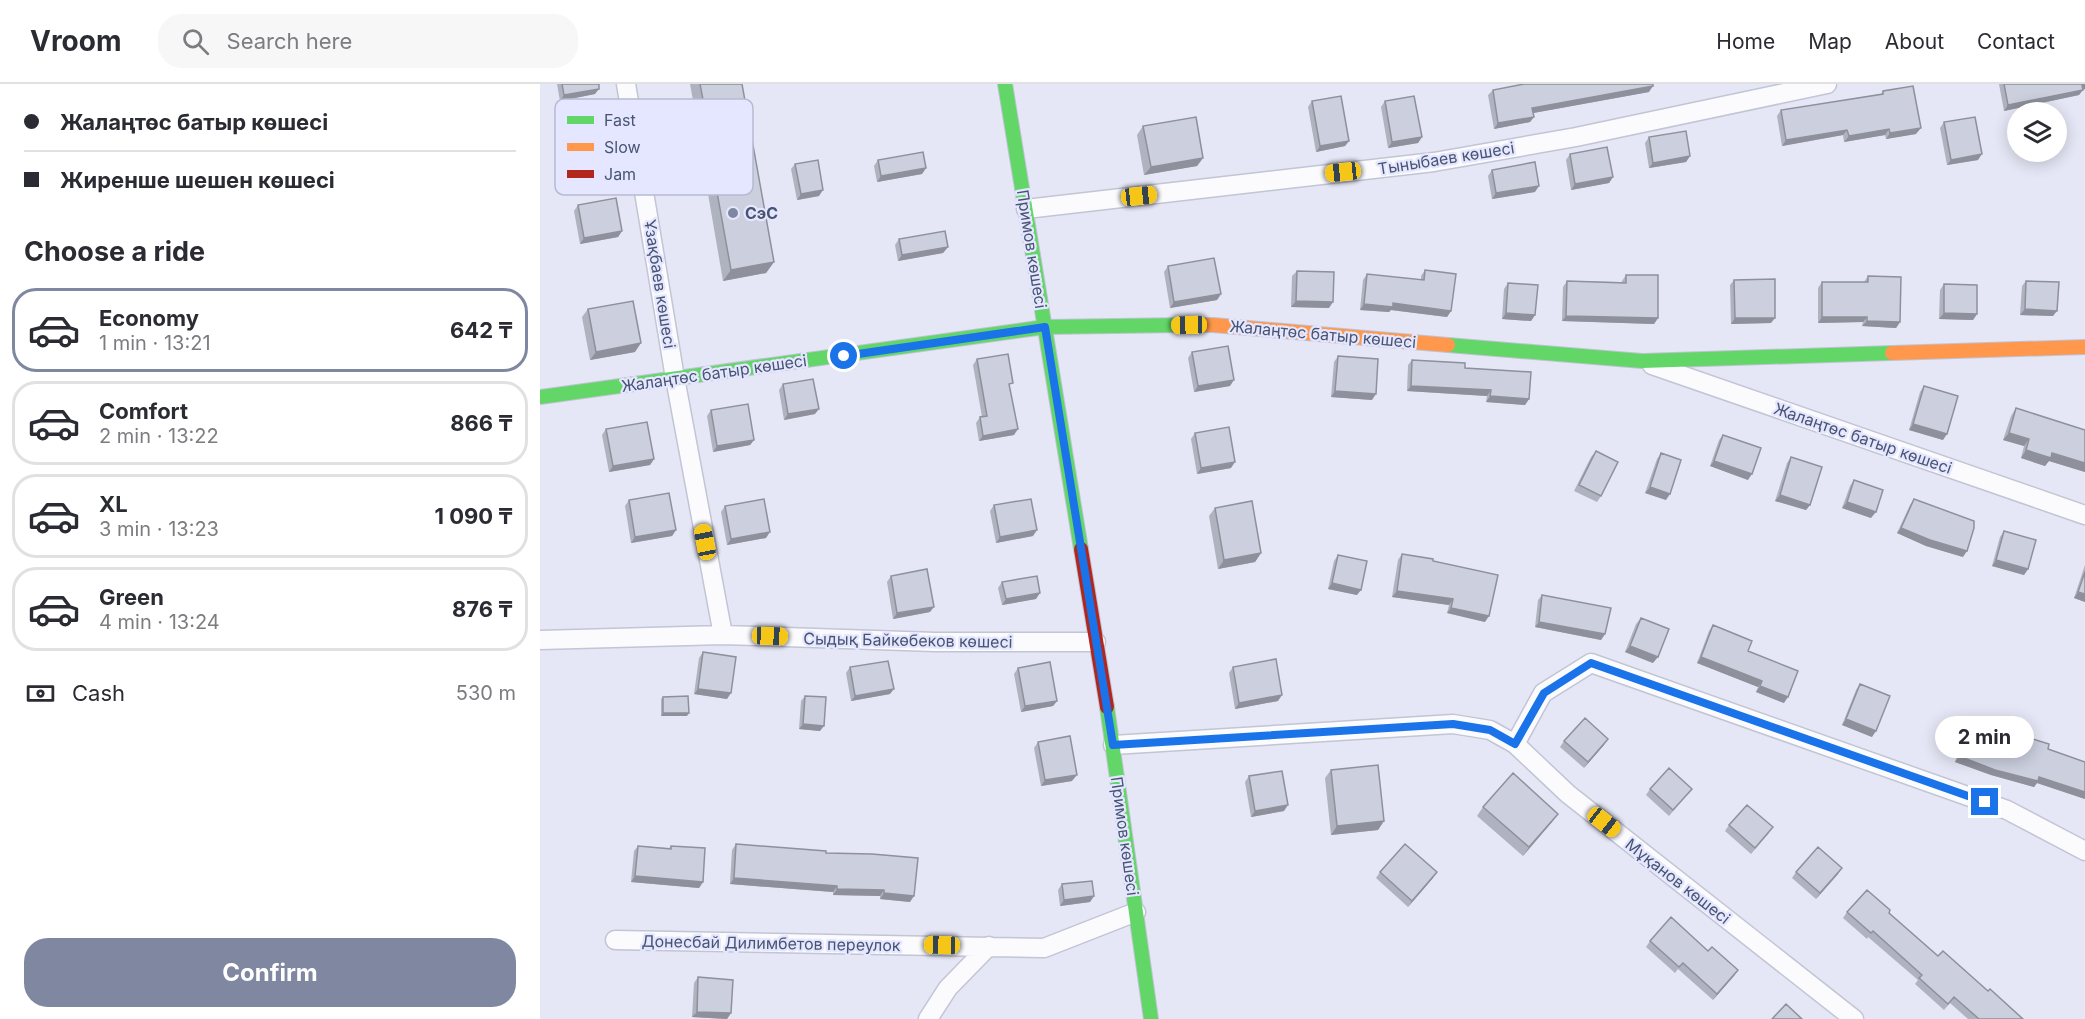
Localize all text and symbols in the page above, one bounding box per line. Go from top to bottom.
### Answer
search box [158,14,578,68]
text: Vroom [30,24,122,58]
icon: search [179,25,212,58]
text: Search here [227,28,352,54]
text: Home [1716,29,1775,54]
text: Map [1808,29,1852,54]
text: About [1885,29,1944,54]
text: Contact [1977,29,2055,54]
legend [555,99,753,195]
map controls [2007,102,2067,162]
button: layers [2007,102,2067,162]
text: Жалаңтөс батыр көшесі [60,109,328,135]
text: Fast [604,110,636,130]
text: Slow [604,137,641,157]
street label: Тыныбаев көшесі [1376,137,1516,179]
car [1324,161,1362,183]
text: Jam [604,164,636,184]
text: Жиренше шешен көшесі [60,167,335,193]
car [1120,185,1158,207]
street label: Примов көшесі [1013,188,1051,310]
place label: СэС [745,203,778,223]
marker: СэС [726,206,740,220]
street label: Ұзақбаев көшесі [640,218,680,350]
text: Choose a ride [24,235,205,268]
icon: car [27,303,81,357]
text: Economy [99,305,199,331]
car [1171,316,1207,334]
street label: Жалаңтөс батыр көшесі [1229,316,1417,352]
text: 642 ₸ [450,317,513,343]
text: 1 min · 13:21 [99,331,211,355]
route start [830,342,857,369]
street label: Жалаңтөс батыр көшесі [620,350,808,396]
icon: car [27,396,81,450]
text: Comfort [99,398,188,424]
street label: Жалаңтөс батыр көшесі [1771,398,1955,478]
text: 866 ₸ [450,410,513,436]
text: 2 min · 13:22 [99,424,219,448]
icon: car [27,489,81,543]
text: XL [99,491,128,517]
text: 1 090 ₸ [434,503,513,529]
text: 3 min · 13:23 [99,517,219,541]
car [693,523,717,561]
icon: car [27,582,81,636]
text: Green [99,584,164,610]
text: 876 ₸ [452,596,513,622]
text: 4 min · 13:24 [99,610,220,634]
car [752,626,788,646]
street label: Сыдық Байкөбеков көшесі [803,628,1013,652]
icon: cash [24,677,57,710]
text: Cash [72,680,125,706]
text: 530 m [456,681,516,705]
callout: 2 min [1936,715,2034,757]
text: 2 min [1958,725,2011,749]
street label: Примов көшесі [1107,775,1143,897]
route end [1971,788,1998,815]
car [1584,804,1624,840]
street label: Мұқанов көшесі [1622,834,1734,928]
street label: Донесбай Дилимбетов переулок [641,931,901,955]
car [924,936,960,954]
button: Confirm [24,938,516,1007]

